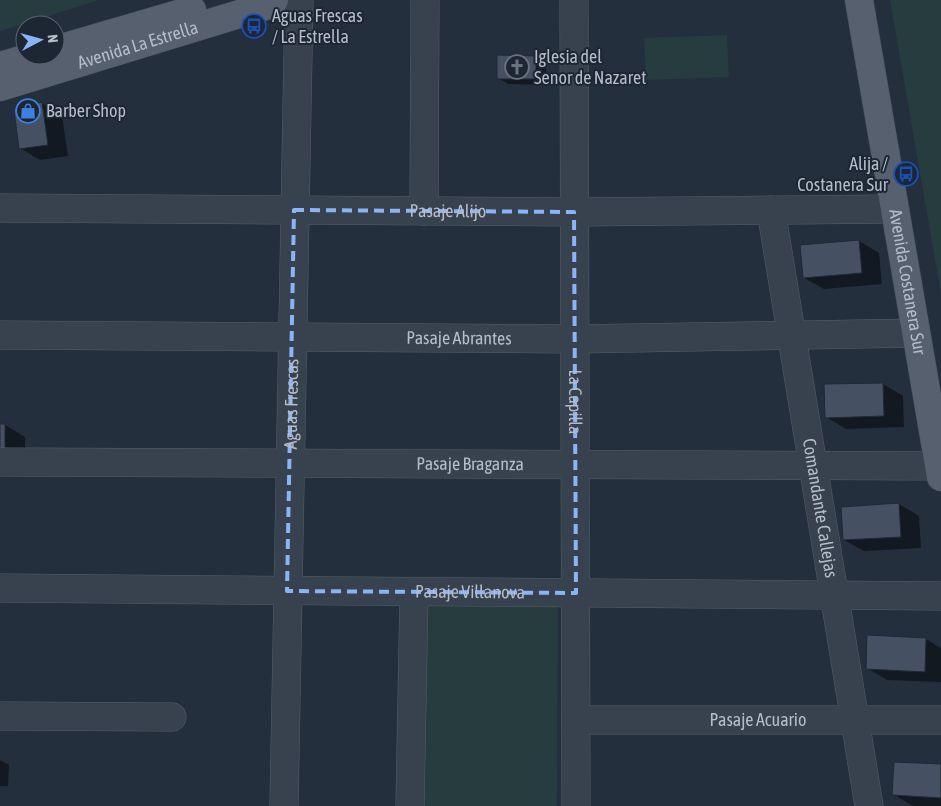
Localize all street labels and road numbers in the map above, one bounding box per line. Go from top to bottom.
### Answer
street label: Avenida La Estrella [75,16,200,73]
street label: Pasaje Alijo [410,200,486,221]
street label: Avenida Costanera Sur [885,207,931,357]
street label: Pasaje Abrantes [406,327,512,349]
street label: Aguas Frescas [280,359,302,450]
street label: La Capilla [565,370,586,434]
street label: Comandante Callejas [799,437,842,579]
street label: Pasaje Braganza [416,453,524,474]
street label: Pasaje Villanova [415,581,525,602]
street label: Pasaje Acuario [710,709,806,730]

